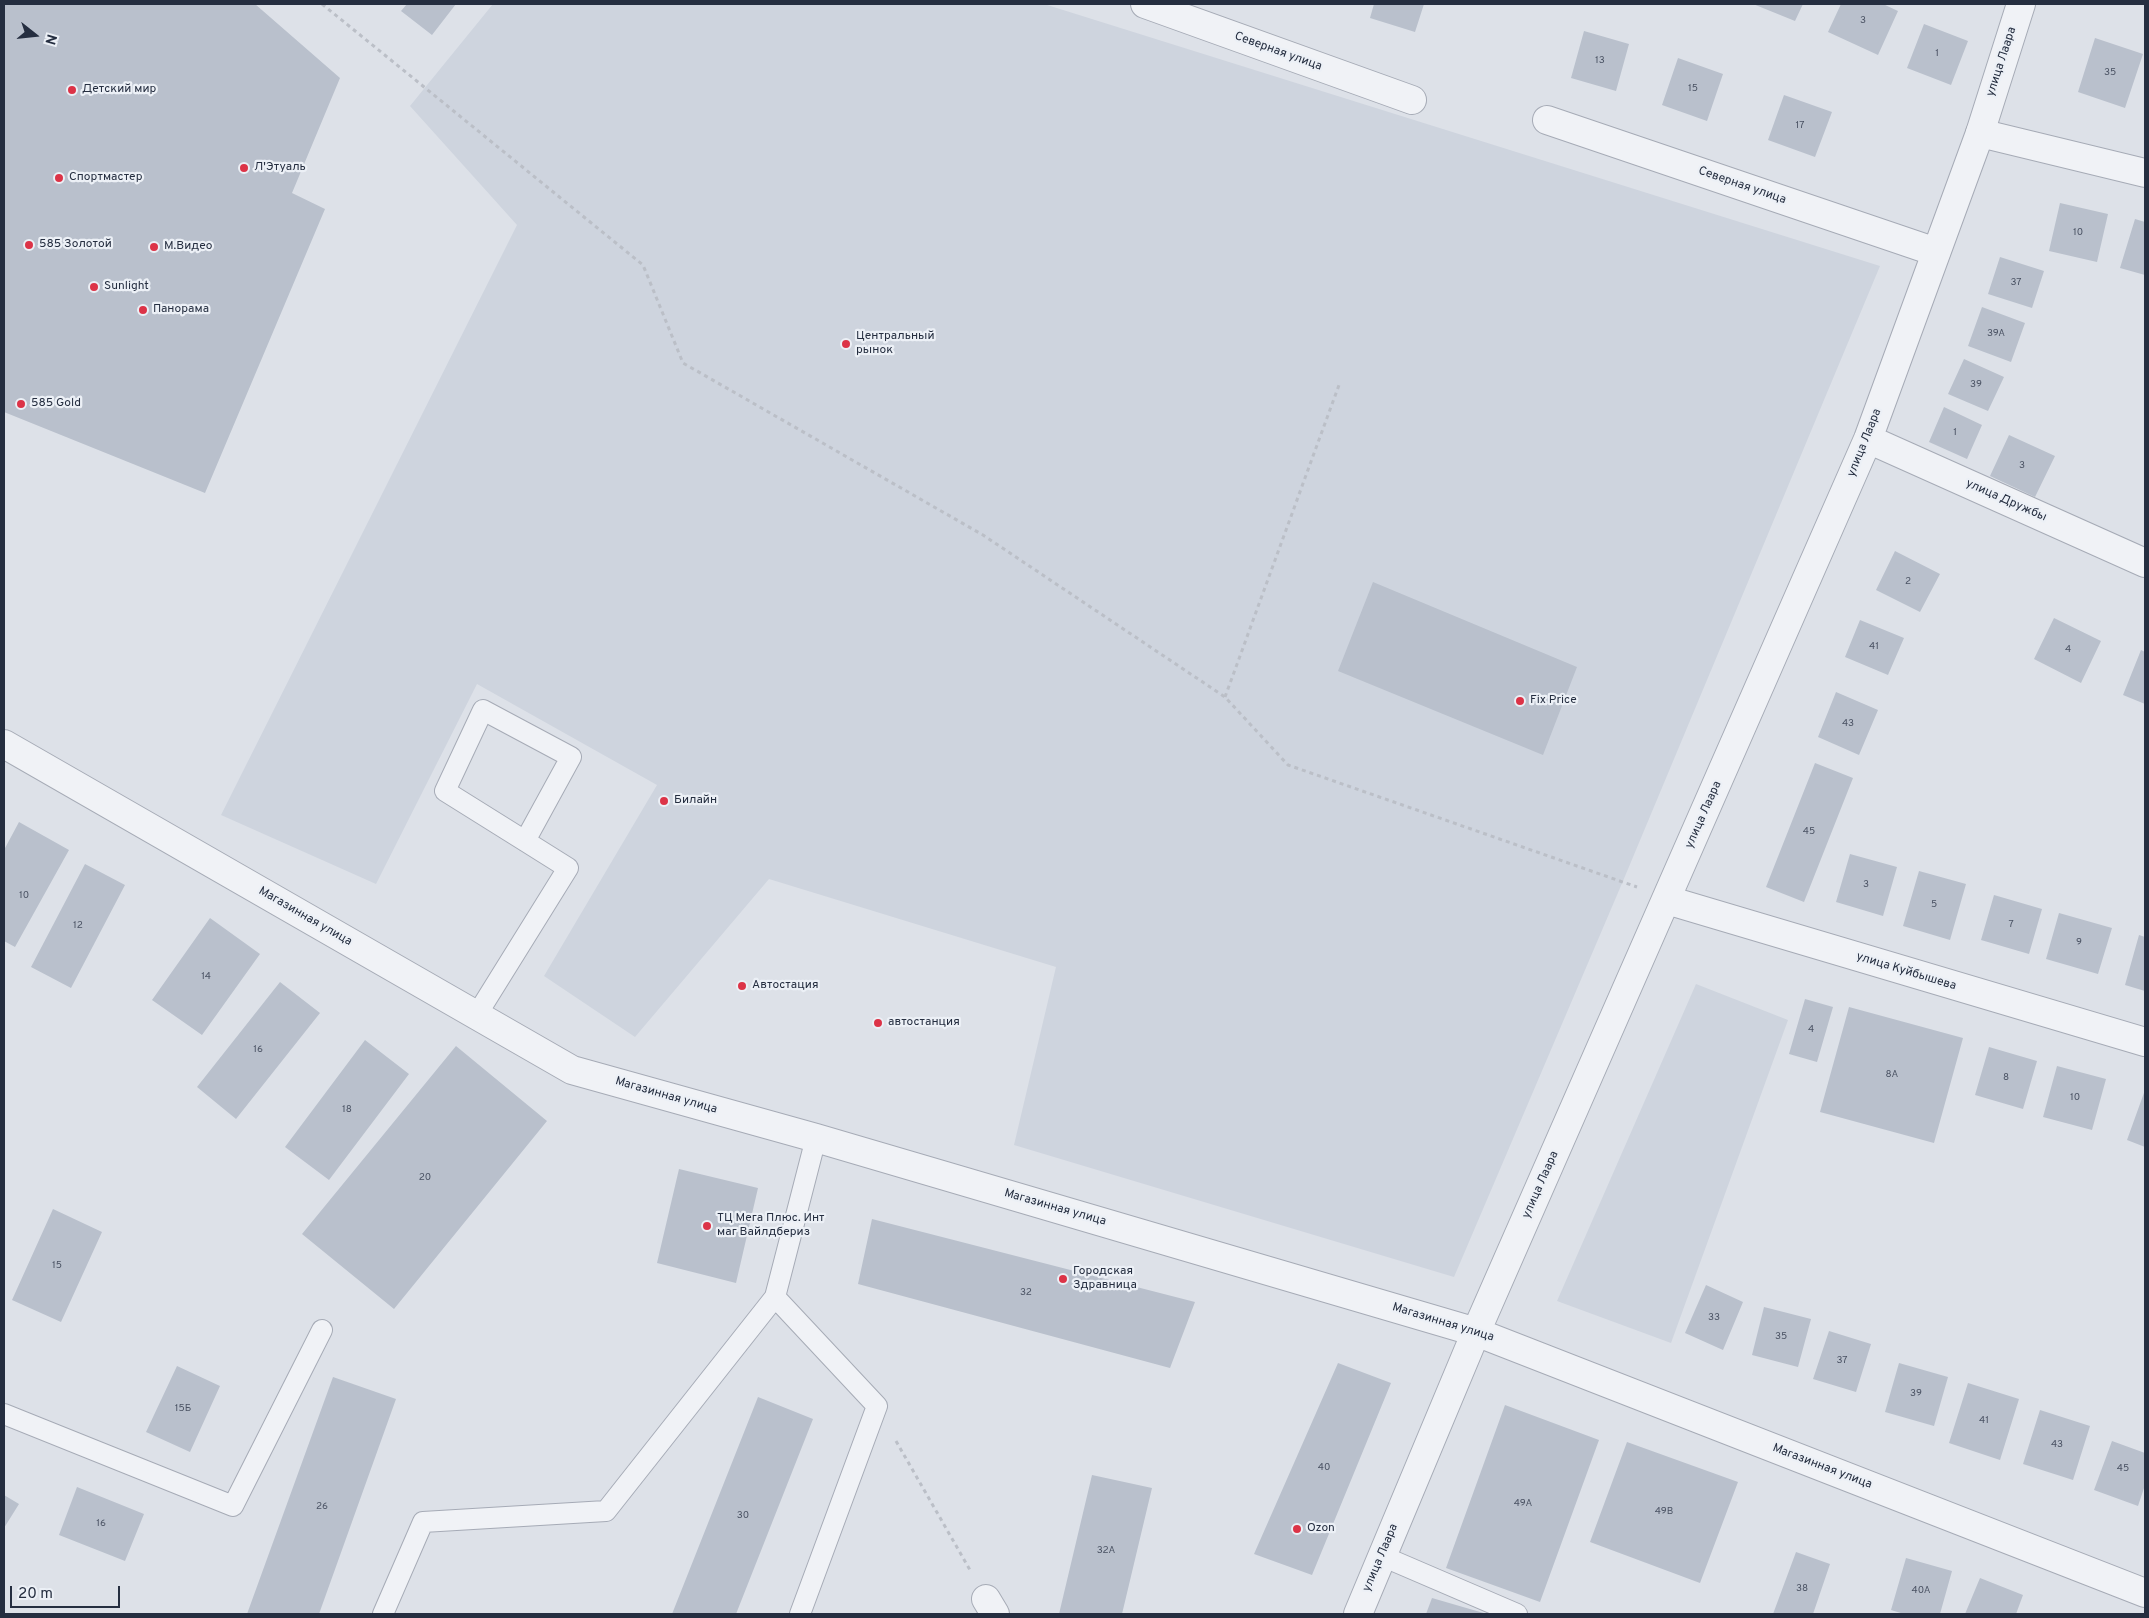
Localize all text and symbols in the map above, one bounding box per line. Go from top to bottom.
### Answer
north arrow [10,10,60,60]
house number: 3 [1860,15,1866,27]
street label: улица Лаара [1984,25,2020,99]
street label: Северная улица [1232,29,1324,75]
text: N [40,32,59,46]
house number: 1 [1935,48,1939,60]
house number: 13 [1595,55,1605,67]
house number: 35 [2104,67,2116,79]
place label: Детский мир [82,83,156,97]
house number: 15 [1688,83,1698,95]
marker: Детский мир [66,84,78,96]
house number: 17 [1796,120,1804,132]
place label: Л'Этуаль [254,161,306,175]
marker: Л'Этуаль [238,162,250,174]
street label: Северная улица [1696,164,1788,208]
place label: Спортмастер [69,171,142,185]
marker: Спортмастер [53,172,65,184]
house number: 10 [2073,227,2083,239]
place label: 585 Золотой [39,238,112,252]
marker: 585 Золотой [23,239,35,251]
place label: М.Видео [164,240,213,254]
marker: М.Видео [148,241,160,253]
house number: 37 [2010,277,2022,289]
place label: Sunlight [104,280,149,294]
marker: Sunlight [88,281,100,293]
place label: Панорама [153,303,209,317]
marker: Панорама [137,304,149,316]
house number: 39А [1987,328,2005,340]
place label: Центральный рынок [856,330,935,358]
marker: Центральный рынок [840,338,852,350]
house number: 39 [1970,379,1982,391]
place label: 585 Gold [31,397,81,411]
marker: 585 Gold [15,398,27,410]
street label: улица Лаара [1845,407,1885,479]
house number: 1 [1953,427,1957,439]
house number: 3 [2019,460,2025,472]
street label: улица Дружбы [1963,477,2049,525]
house number: 2 [1905,576,1911,588]
house number: 41 [1869,641,1879,653]
house number: 4 [2065,644,2071,656]
place label: Fix Price [1530,694,1577,708]
marker: Fix Price [1514,695,1526,707]
house number: 43 [1842,718,1854,730]
street label: улица Лаара [1683,779,1725,851]
place label: Билайн [674,794,717,808]
marker: Билайн [658,795,670,807]
house number: 45 [1803,826,1815,838]
house number: 3 [1863,879,1869,891]
street label: Магазинная улица [256,884,354,950]
house number: 10 [19,890,29,902]
house number: 5 [1931,899,1937,911]
house number: 7 [2008,919,2014,931]
house number: 12 [73,920,83,932]
house number: 9 [2076,937,2082,949]
street label: улица Куйбышева [1854,950,1958,994]
house number: 14 [201,971,211,983]
place label: Автостация [752,979,818,993]
marker: Автостация [736,980,748,992]
place label: автостанция [888,1016,960,1030]
marker: автостанция [872,1017,884,1029]
house number: 4 [1808,1024,1814,1036]
house number: 16 [253,1044,263,1056]
house number: 8А [1886,1069,1898,1081]
house number: 8 [2003,1072,2009,1084]
street label: Магазинная улица [613,1075,719,1117]
house number: 10 [2070,1092,2080,1104]
house number: 18 [342,1104,352,1116]
street label: улица Лаара [1520,1149,1562,1221]
house number: 20 [419,1172,431,1184]
street label: Магазинная улица [1002,1187,1108,1229]
place label: ТЦ Мега Плюс. Инт маг Вайлдбериз [717,1212,825,1240]
marker: ТЦ Мега Плюс. Инт маг Вайлдбериз [701,1220,713,1232]
house number: 15 [52,1260,62,1272]
place label: Городская Здравница [1073,1265,1137,1293]
marker: Городская Здравница [1057,1273,1069,1285]
house number: 32 [1020,1287,1032,1299]
street label: Магазинная улица [1390,1301,1496,1345]
house number: 33 [1708,1312,1720,1324]
house number: 35 [1775,1331,1787,1343]
house number: 37 [1836,1355,1848,1367]
house number: 39 [1910,1388,1922,1400]
house number: 15Б [175,1403,191,1415]
house number: 41 [1979,1415,1989,1427]
house number: 43 [2051,1439,2063,1451]
street label: Магазинная улица [1770,1441,1874,1493]
house number: 40 [1318,1462,1330,1474]
house number: 45 [2117,1463,2129,1475]
house number: 49А [1514,1498,1532,1510]
house number: 26 [316,1501,328,1513]
house number: 49В [1655,1506,1673,1518]
house number: 30 [737,1510,749,1522]
house number: 16 [96,1518,106,1530]
place label: Ozon [1307,1522,1335,1536]
street label: улица Лаара [1360,1522,1402,1594]
marker: Ozon [1291,1523,1303,1535]
house number: 32А [1097,1545,1115,1557]
scale bar [12,1576,122,1608]
house number: 38 [1796,1583,1808,1595]
text: 20 m [18,1585,53,1604]
house number: 40А [1911,1585,1931,1597]

